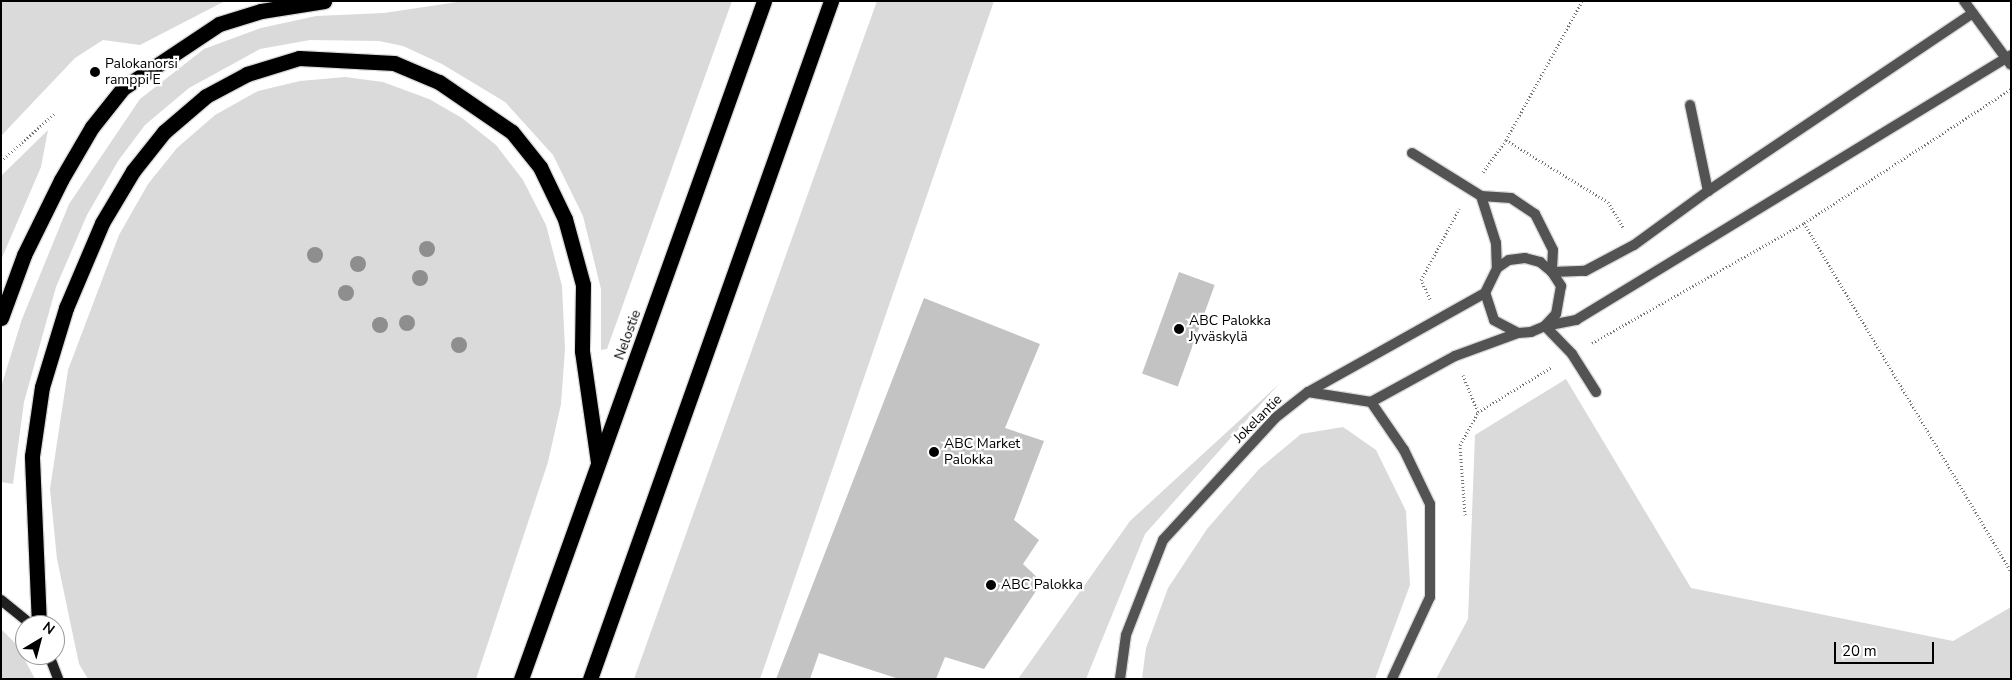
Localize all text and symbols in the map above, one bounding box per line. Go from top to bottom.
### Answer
place label: Palokanorsi ramppi E [105,56,178,88]
marker: Palokanorsi ramppi E [89,66,101,78]
street label: Nelostie [611,308,645,362]
place label: ABC Palokka Jyväskylä [1189,313,1271,346]
marker: ABC Palokka Jyväskylä [1173,323,1185,335]
street label: Jokelantie [1230,391,1286,447]
place label: ABC Market Palokka [944,436,1020,468]
marker: ABC Market Palokka [928,446,940,458]
place label: ABC Palokka [1001,577,1083,593]
marker: ABC Palokka [985,579,997,591]
north arrow [15,615,65,665]
text: N [39,618,59,639]
scale bar [1837,632,1937,664]
text: 20 m [1842,641,1877,661]

